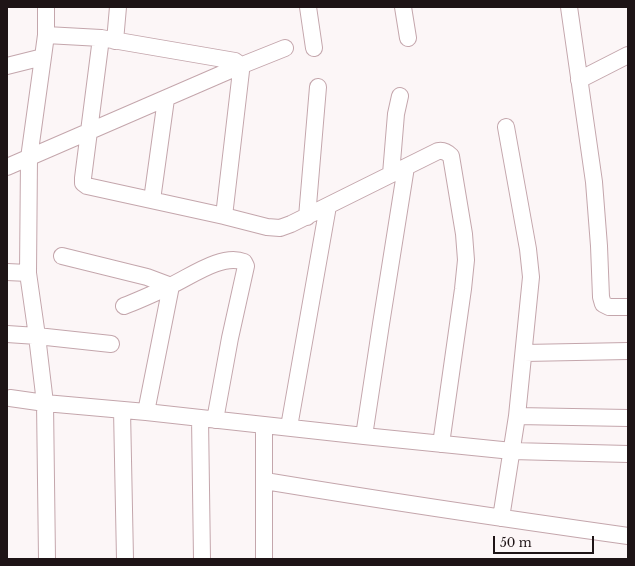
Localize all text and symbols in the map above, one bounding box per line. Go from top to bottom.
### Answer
scale bar [495,528,596,554]
text: 50 m [500,535,532,550]

